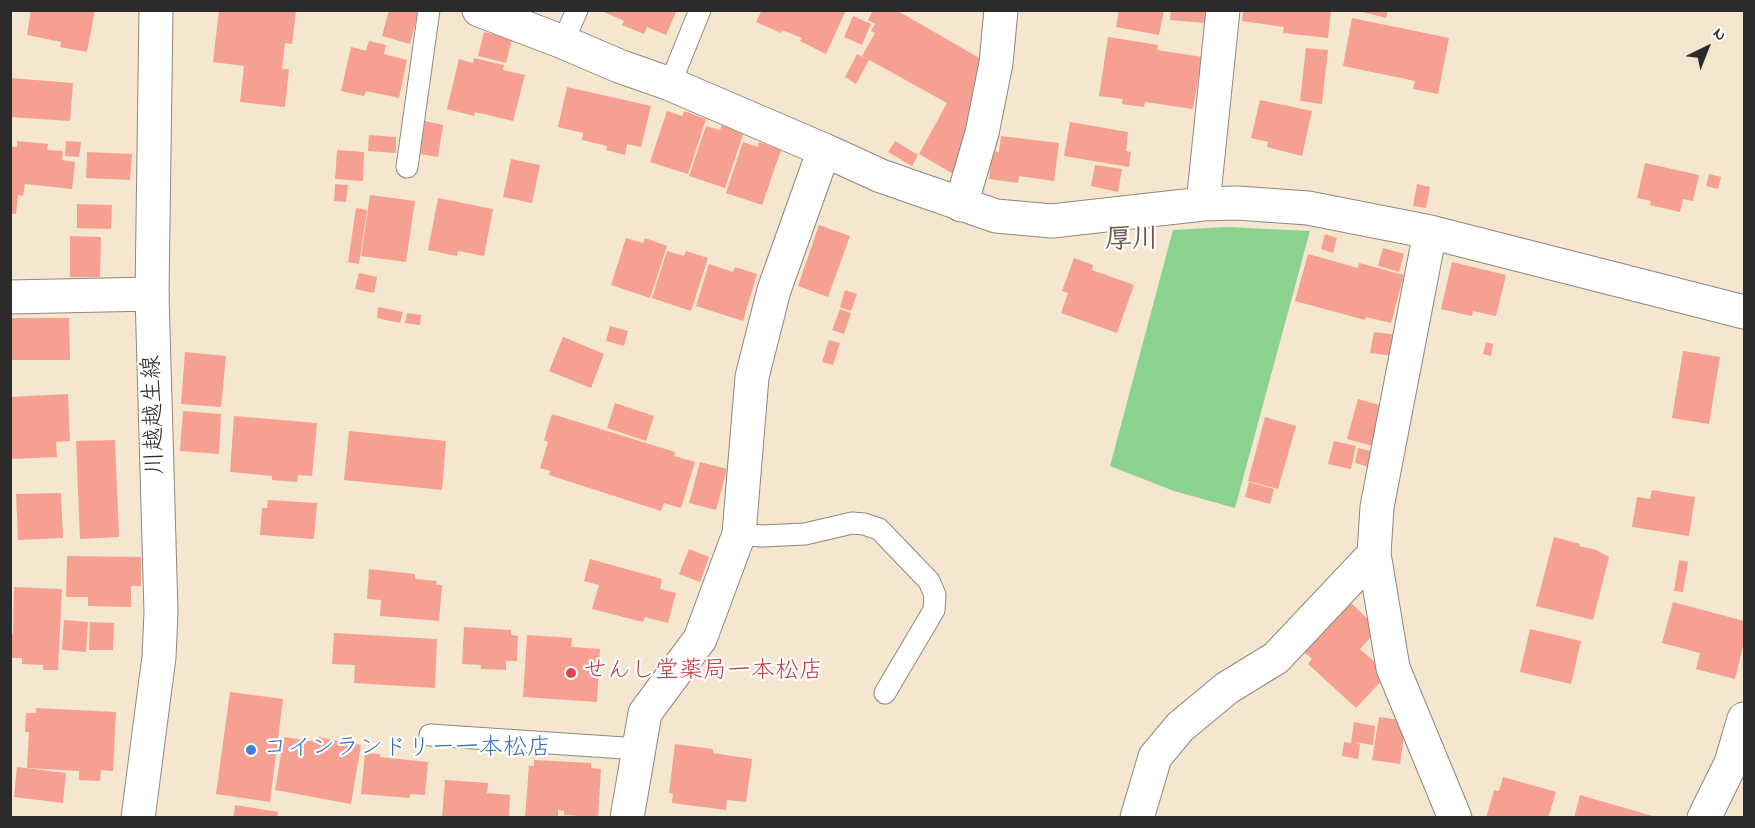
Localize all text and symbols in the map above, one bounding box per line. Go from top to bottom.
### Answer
north arrow [1677,18,1737,78]
text: N [1707,22,1731,47]
district label: 厚川 [1105,227,1159,259]
street label: 川越越生線 [140,355,172,475]
place label: せんし堂薬局一本松店 [583,659,823,687]
marker: せんし堂薬局一本松店 [564,666,578,680]
place label: コインランドリー一本松店 [263,736,551,764]
marker: コインランドリー一本松店 [244,743,258,757]

